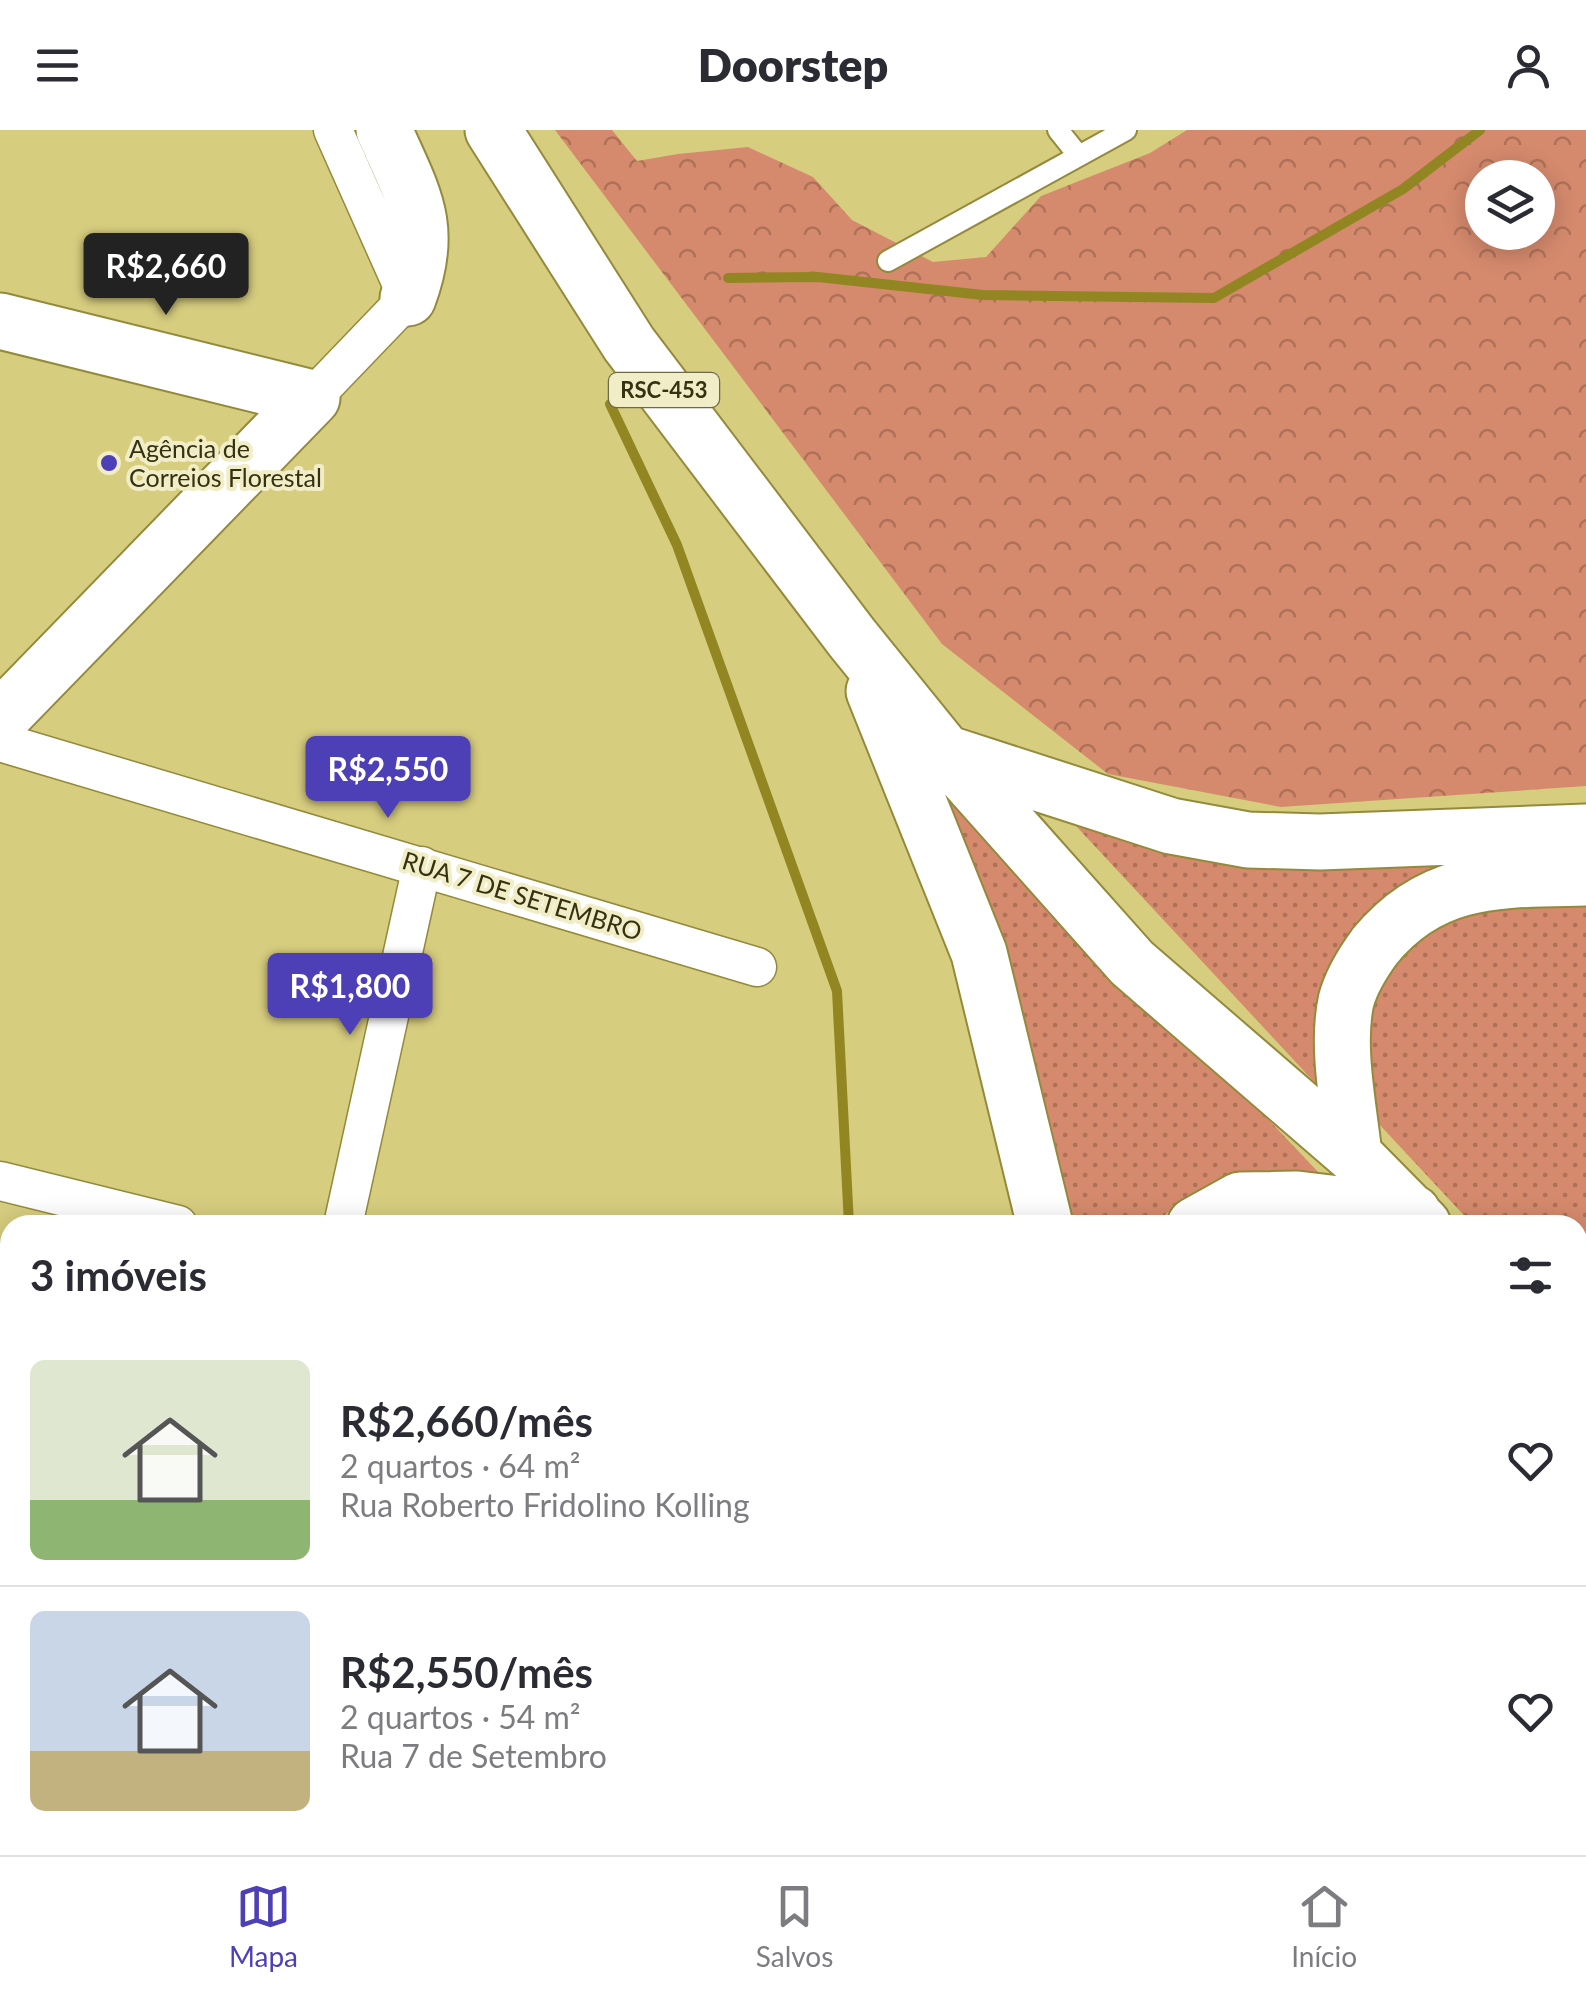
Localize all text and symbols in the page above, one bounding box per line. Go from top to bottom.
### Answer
icon: menu [30,38,85,93]
text: Doorstep [698,38,888,92]
icon: person [1501,38,1556,93]
map controls [1465,160,1555,250]
button: layers [1465,160,1555,250]
pin: R$2,660 [74,233,258,318]
text: R$2,660 [106,246,226,285]
road number: RSC-453 [609,373,719,407]
place label: Agência de Correios Florestal [129,433,322,492]
marker: Agência de Correios Florestal [98,452,120,474]
pin: R$2,550 [296,736,480,821]
text: R$2,550 [328,749,448,788]
street label: RUA 7 DE SETEMBRO [399,844,646,946]
pin: R$1,800 [258,953,442,1038]
text: R$1,800 [290,966,410,1005]
icon: filters [1503,1248,1558,1303]
text: 3 imóveis [30,1250,207,1300]
text: R$2,660/mês [340,1396,593,1446]
icon: home [110,1400,230,1520]
icon: heart [1503,1433,1558,1488]
text: 2 quartos · 64 m² [340,1446,580,1485]
text: Rua Roberto Fridolino Kolling [340,1485,750,1524]
text: R$2,550/mês [340,1647,593,1697]
icon: home [110,1651,230,1771]
icon: heart [1503,1684,1558,1739]
text: 2 quartos · 54 m² [340,1697,580,1736]
text: Rua 7 de Setembro [340,1736,607,1775]
tab: Mapa [229,1879,298,1973]
tab: Salvos [756,1879,833,1973]
tab: Início [1291,1879,1357,1973]

